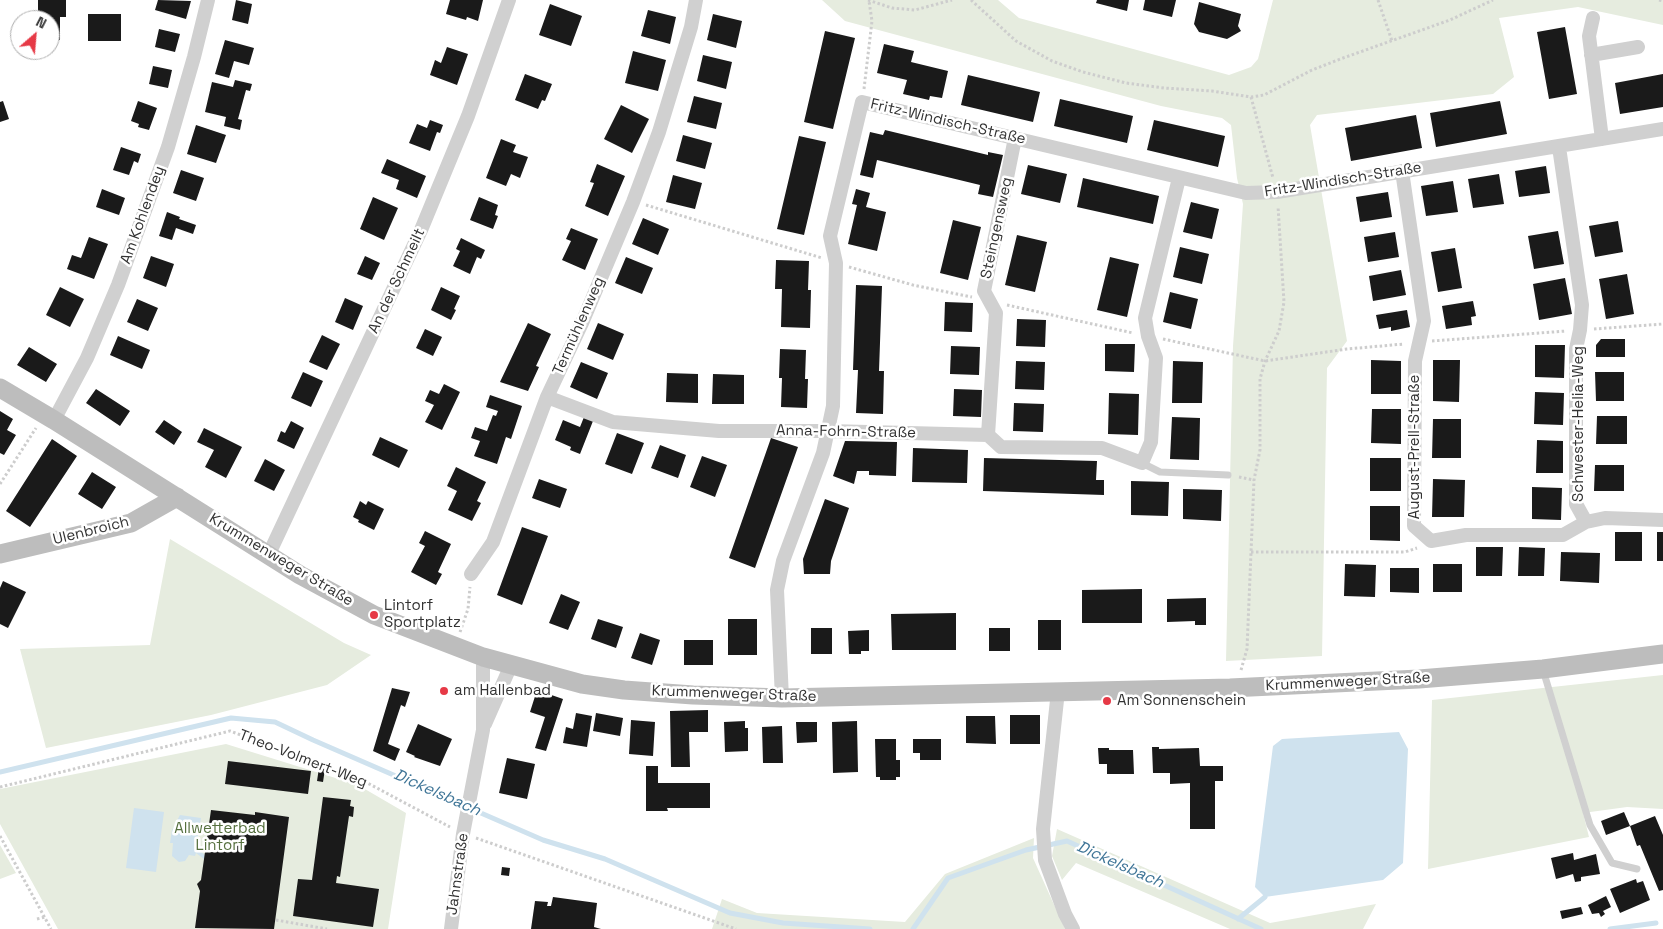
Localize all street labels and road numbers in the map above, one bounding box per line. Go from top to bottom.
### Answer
street label: Fritz-Windisch-Straße [869,95,1027,149]
street label: Fritz-Windisch-Straße [1263,159,1423,201]
street label: Am Kohlendey [117,164,169,266]
street label: Steingensweg [977,176,1017,280]
street label: An der Schmeilt [365,226,429,336]
street label: Termühlenweg [549,274,609,378]
street label: Schwester-Helia-Weg [1570,346,1588,502]
street label: August-Prell-Straße [1406,375,1424,519]
street label: Anna-Fohrn-Straße [776,422,916,442]
street label: Krummenweger Straße [206,510,356,610]
street label: Ulenbroich [51,513,131,549]
street label: Krummenweger Straße [1265,669,1431,695]
street label: Krummenweger Straße [651,682,817,706]
street label: Theo-Volmert-Weg [236,726,370,792]
street label: Jahnstraße [443,832,473,916]

